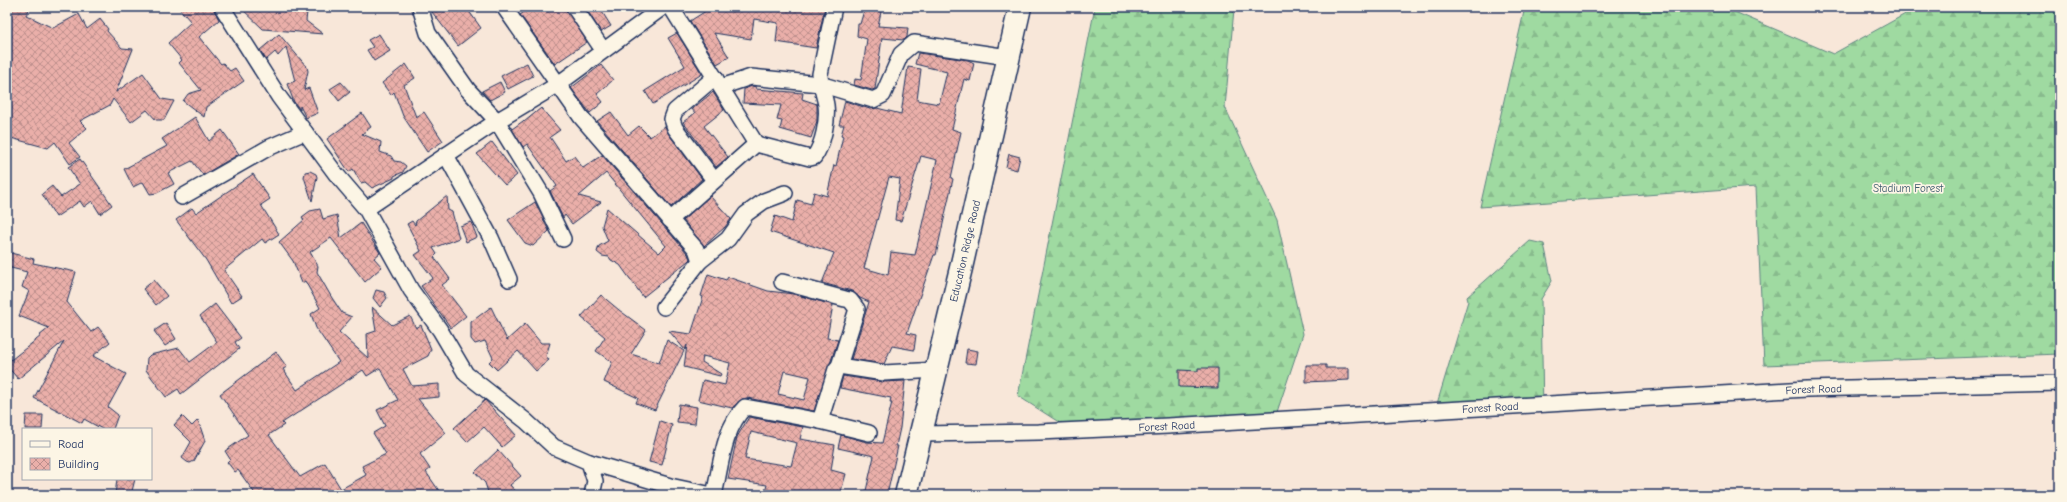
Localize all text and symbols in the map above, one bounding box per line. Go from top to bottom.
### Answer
park label: Stadium Forest [1873,182,1944,195]
street label: Education Ridge Road [947,199,983,303]
street label: Forest Road [1785,382,1842,397]
street label: Forest Road [1462,399,1519,415]
street label: Forest Road [1138,418,1196,434]
legend [22,428,152,480]
text: Road [58,437,84,451]
text: Building [58,457,99,471]

